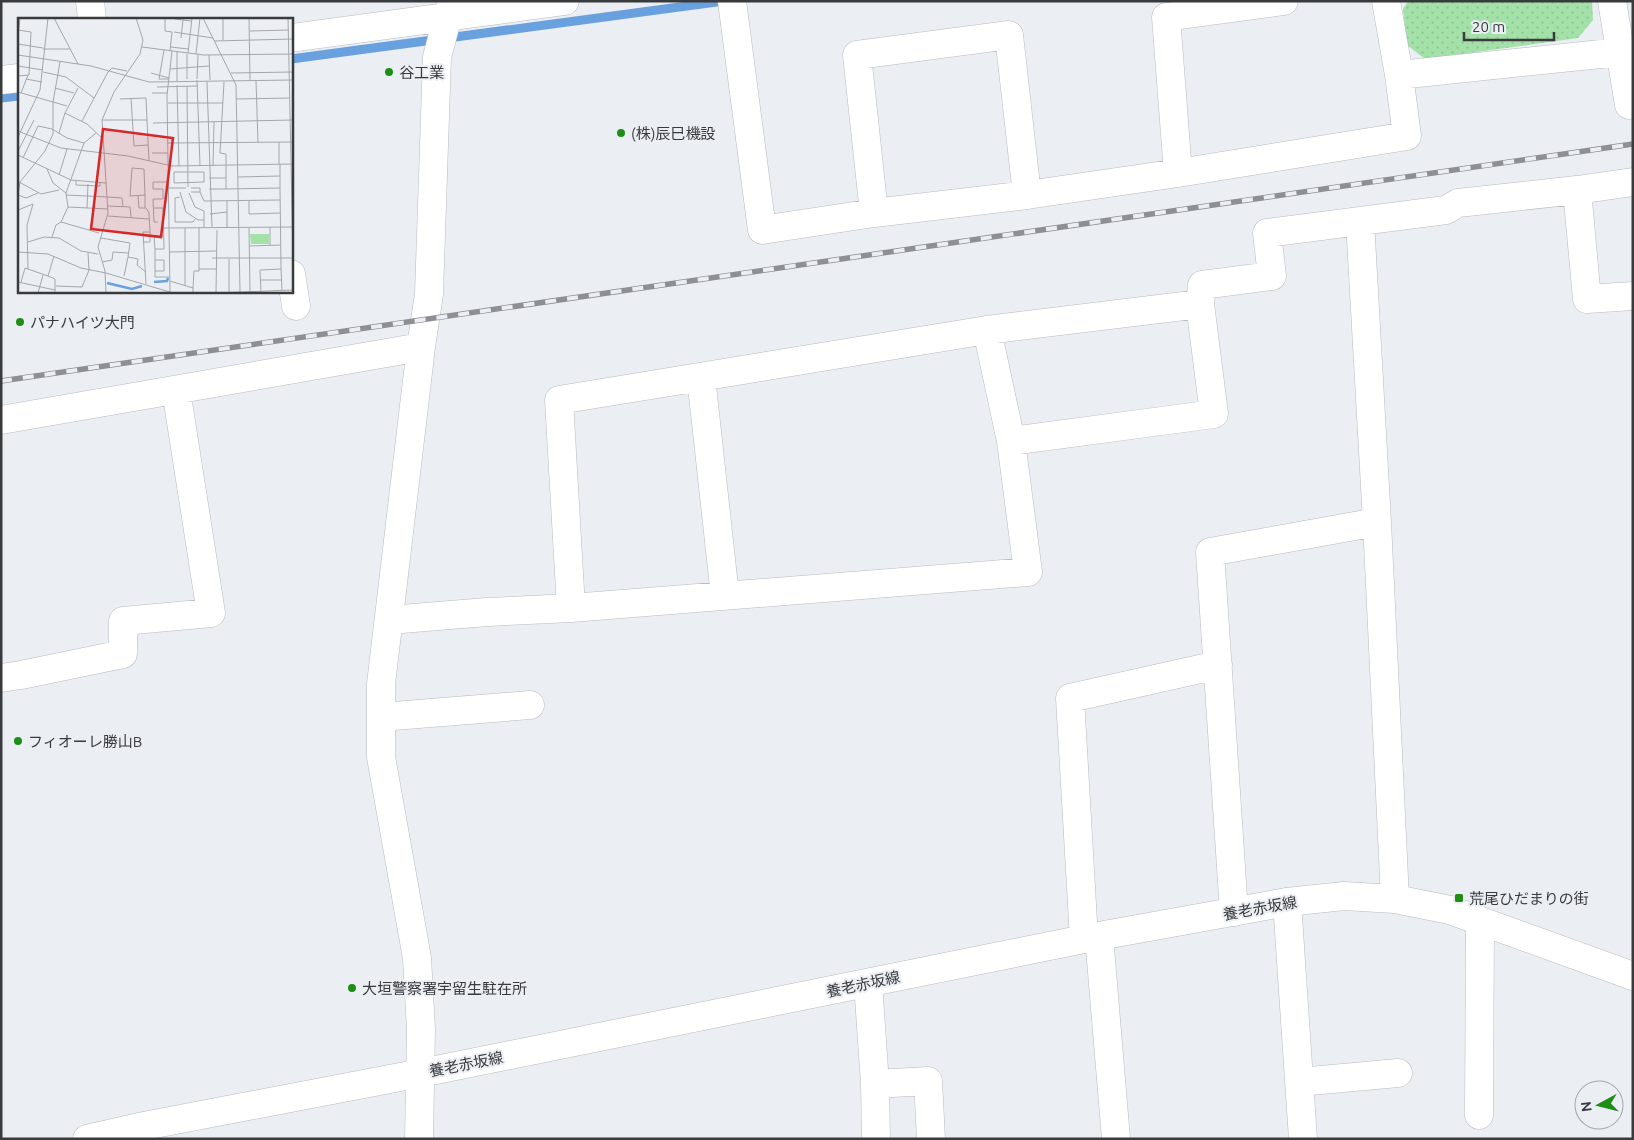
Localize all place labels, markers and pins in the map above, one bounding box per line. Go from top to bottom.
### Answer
place label: 谷工業 [399,64,444,81]
marker: 谷工業 [383,66,395,78]
place label: (株)辰巳機設 [631,125,715,142]
marker: (株)辰巳機設 [615,127,627,139]
place label: パナハイツ大門 [30,314,135,331]
marker: パナハイツ大門 [14,316,26,328]
place label: フィオーレ勝山B [28,733,142,750]
marker: フィオーレ勝山B [12,735,24,747]
place label: 荒尾ひだまりの街 [1469,890,1589,907]
marker: 荒尾ひだまりの街 [1453,892,1465,904]
place label: 大垣警察署宇留生駐在所 [362,980,527,997]
marker: 大垣警察署宇留生駐在所 [346,982,358,994]

